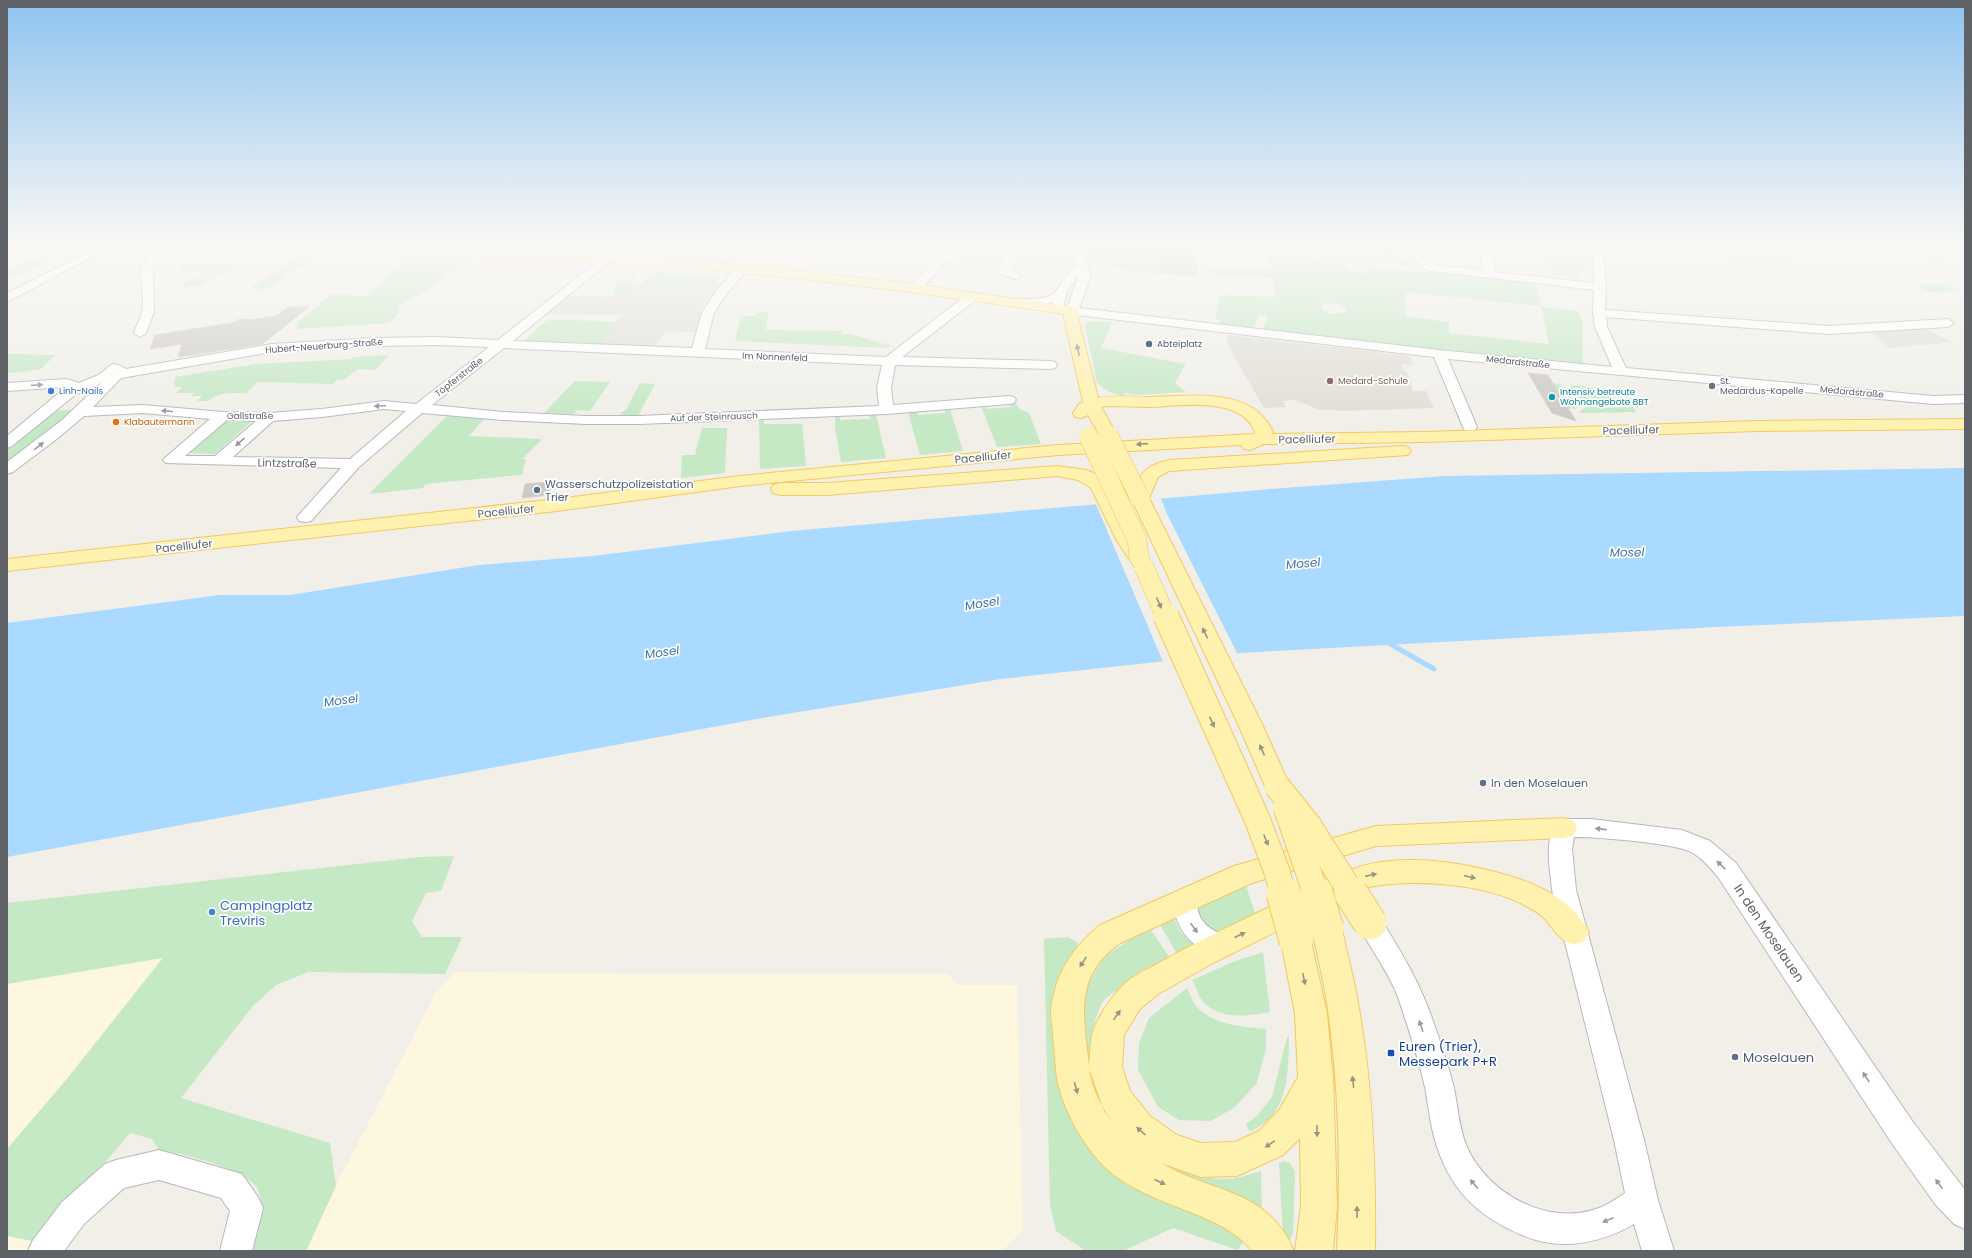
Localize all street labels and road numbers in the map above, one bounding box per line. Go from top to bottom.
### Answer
street label: Hubert-Neuerburg-Straße [265,336,384,356]
street label: Im Nonnenfeld [742,350,808,364]
street label: Medardstraße [1486,353,1551,371]
street label: Töpferstraße [433,354,486,400]
street label: Medardstraße [1820,383,1885,401]
street label: Auf der Steinrausch [670,409,758,425]
street label: Gallstraße [227,410,274,422]
street label: Pacelliufer [1602,421,1660,439]
street label: Pacelliufer [1278,431,1336,447]
street label: Pacelliufer [954,447,1012,467]
street label: Lintzstraße [257,454,317,472]
street label: Pacelliufer [477,500,535,522]
street label: Pacelliufer [155,535,213,557]
street label: In den Moselauen [1729,880,1809,986]

